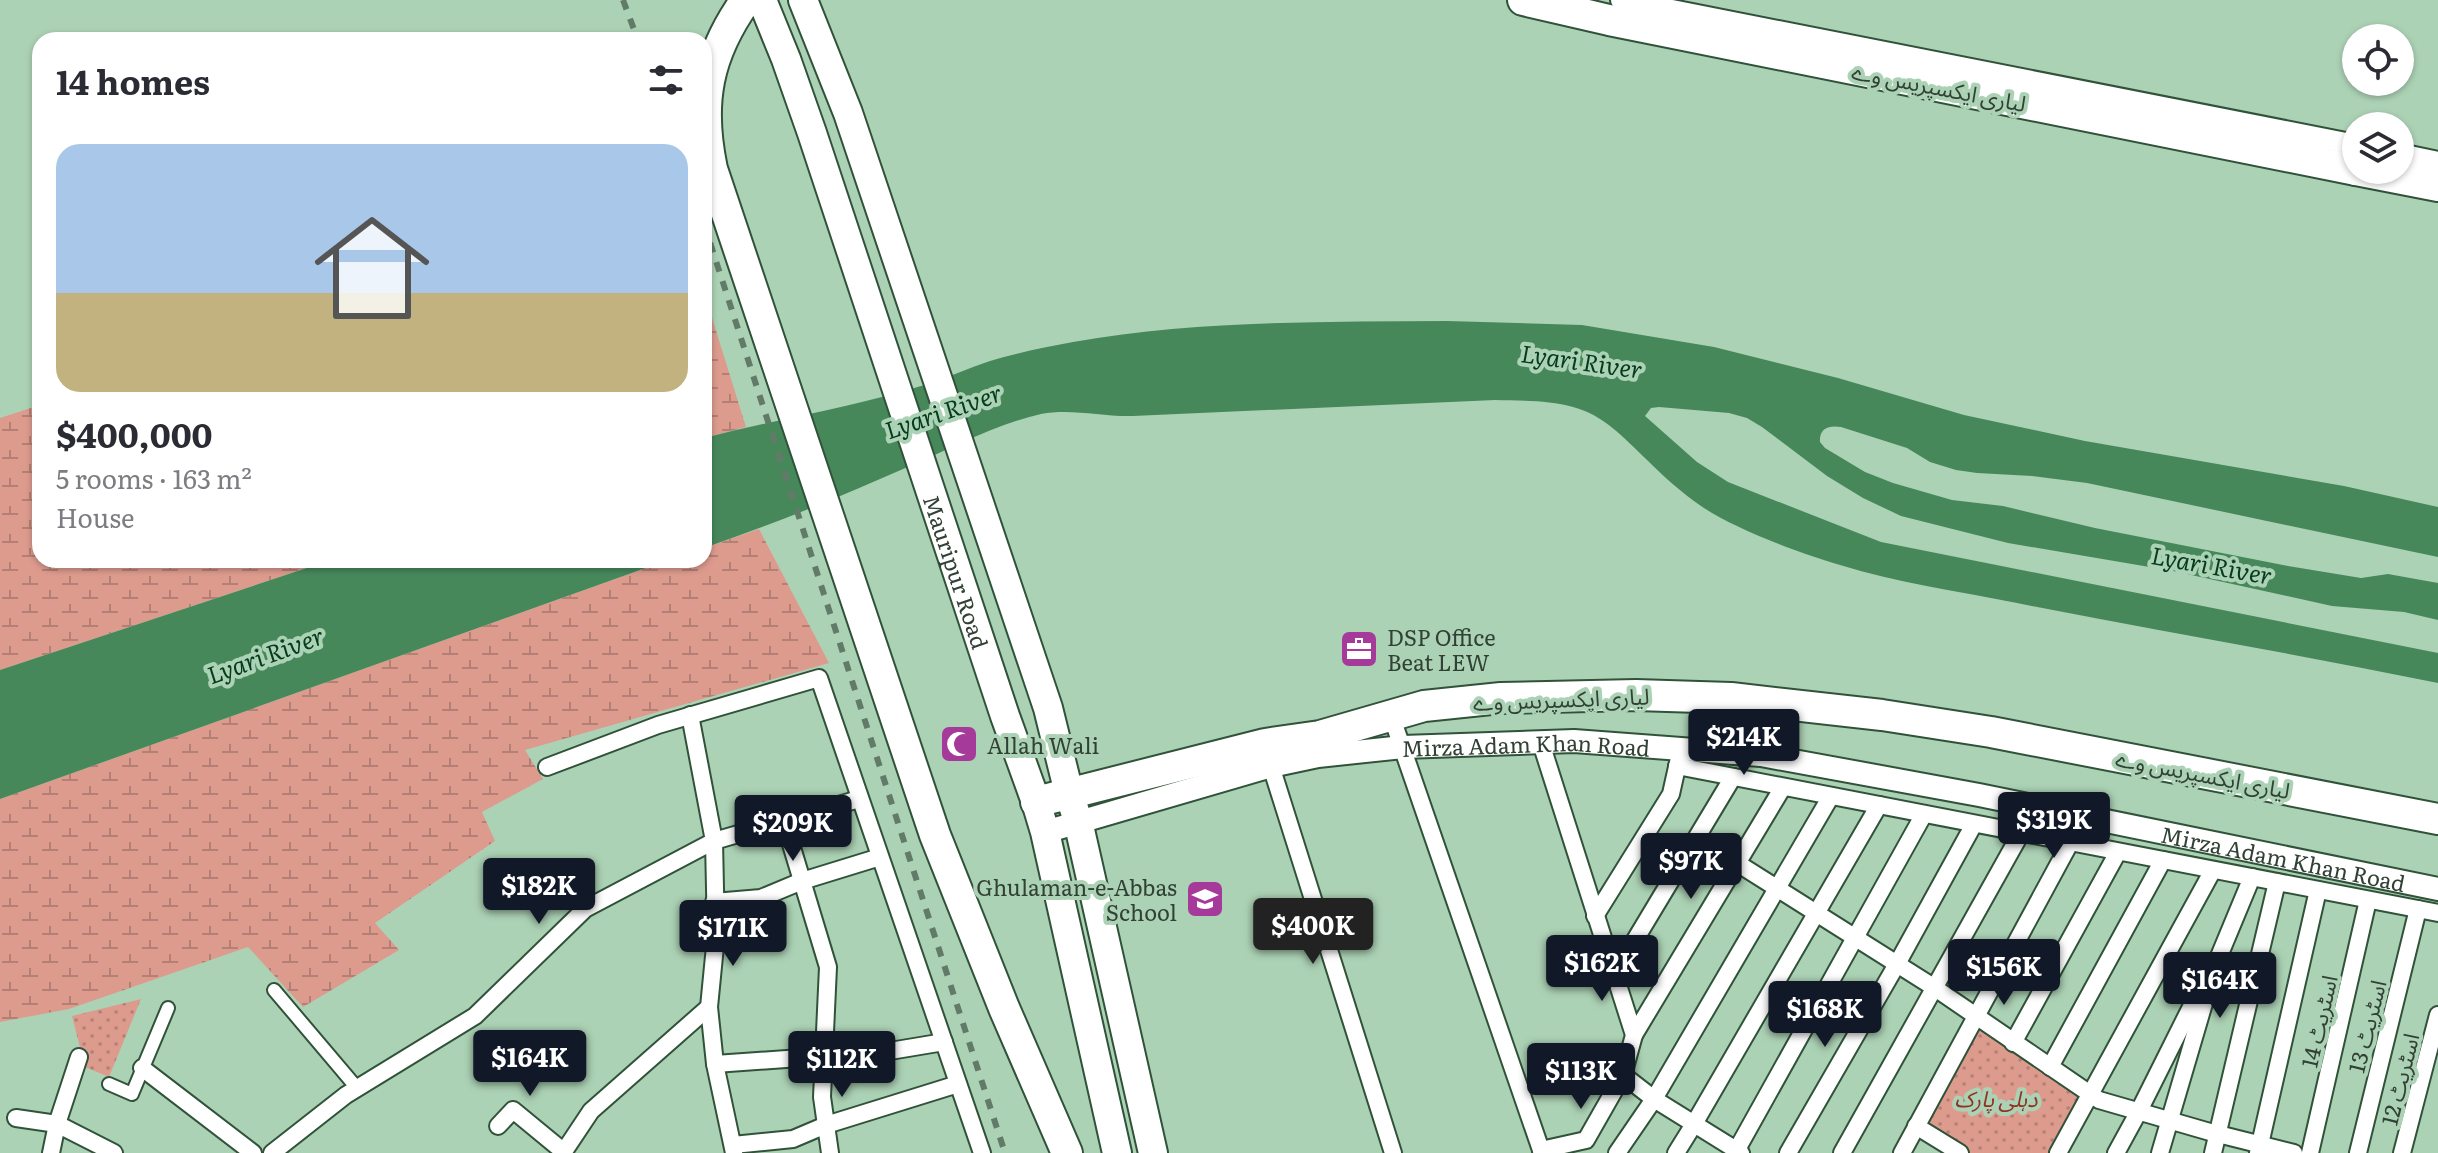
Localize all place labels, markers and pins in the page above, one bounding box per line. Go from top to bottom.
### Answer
place label: DSP Office Beat LEW [1387,620,1496,678]
office icon: DSP Office Beat LEW [1338,628,1380,670]
pin: $214K [1688,709,1800,777]
mosque icon: Allah Wali [938,723,980,765]
place label: Allah Wali [987,728,1099,761]
pin: $319K [1998,792,2110,860]
pin: $209K [737,795,849,863]
pin: $97K [1644,833,1738,901]
pin: $182K [483,858,595,926]
place label: Ghulaman-e-Abbas School [976,870,1177,928]
school or university icon: Ghulaman-e-Abbas School [1184,878,1226,920]
pin: $400K [1257,898,1369,966]
pin: $171K [677,900,789,968]
pin: $162K [1546,935,1658,1003]
pin: $156K [1948,939,2060,1007]
pin: $164K [2164,952,2276,1020]
pin: $168K [1769,981,1881,1049]
pin: $164K [474,1030,586,1098]
pin: $112K [786,1031,898,1099]
pin: $113K [1525,1043,1637,1111]

